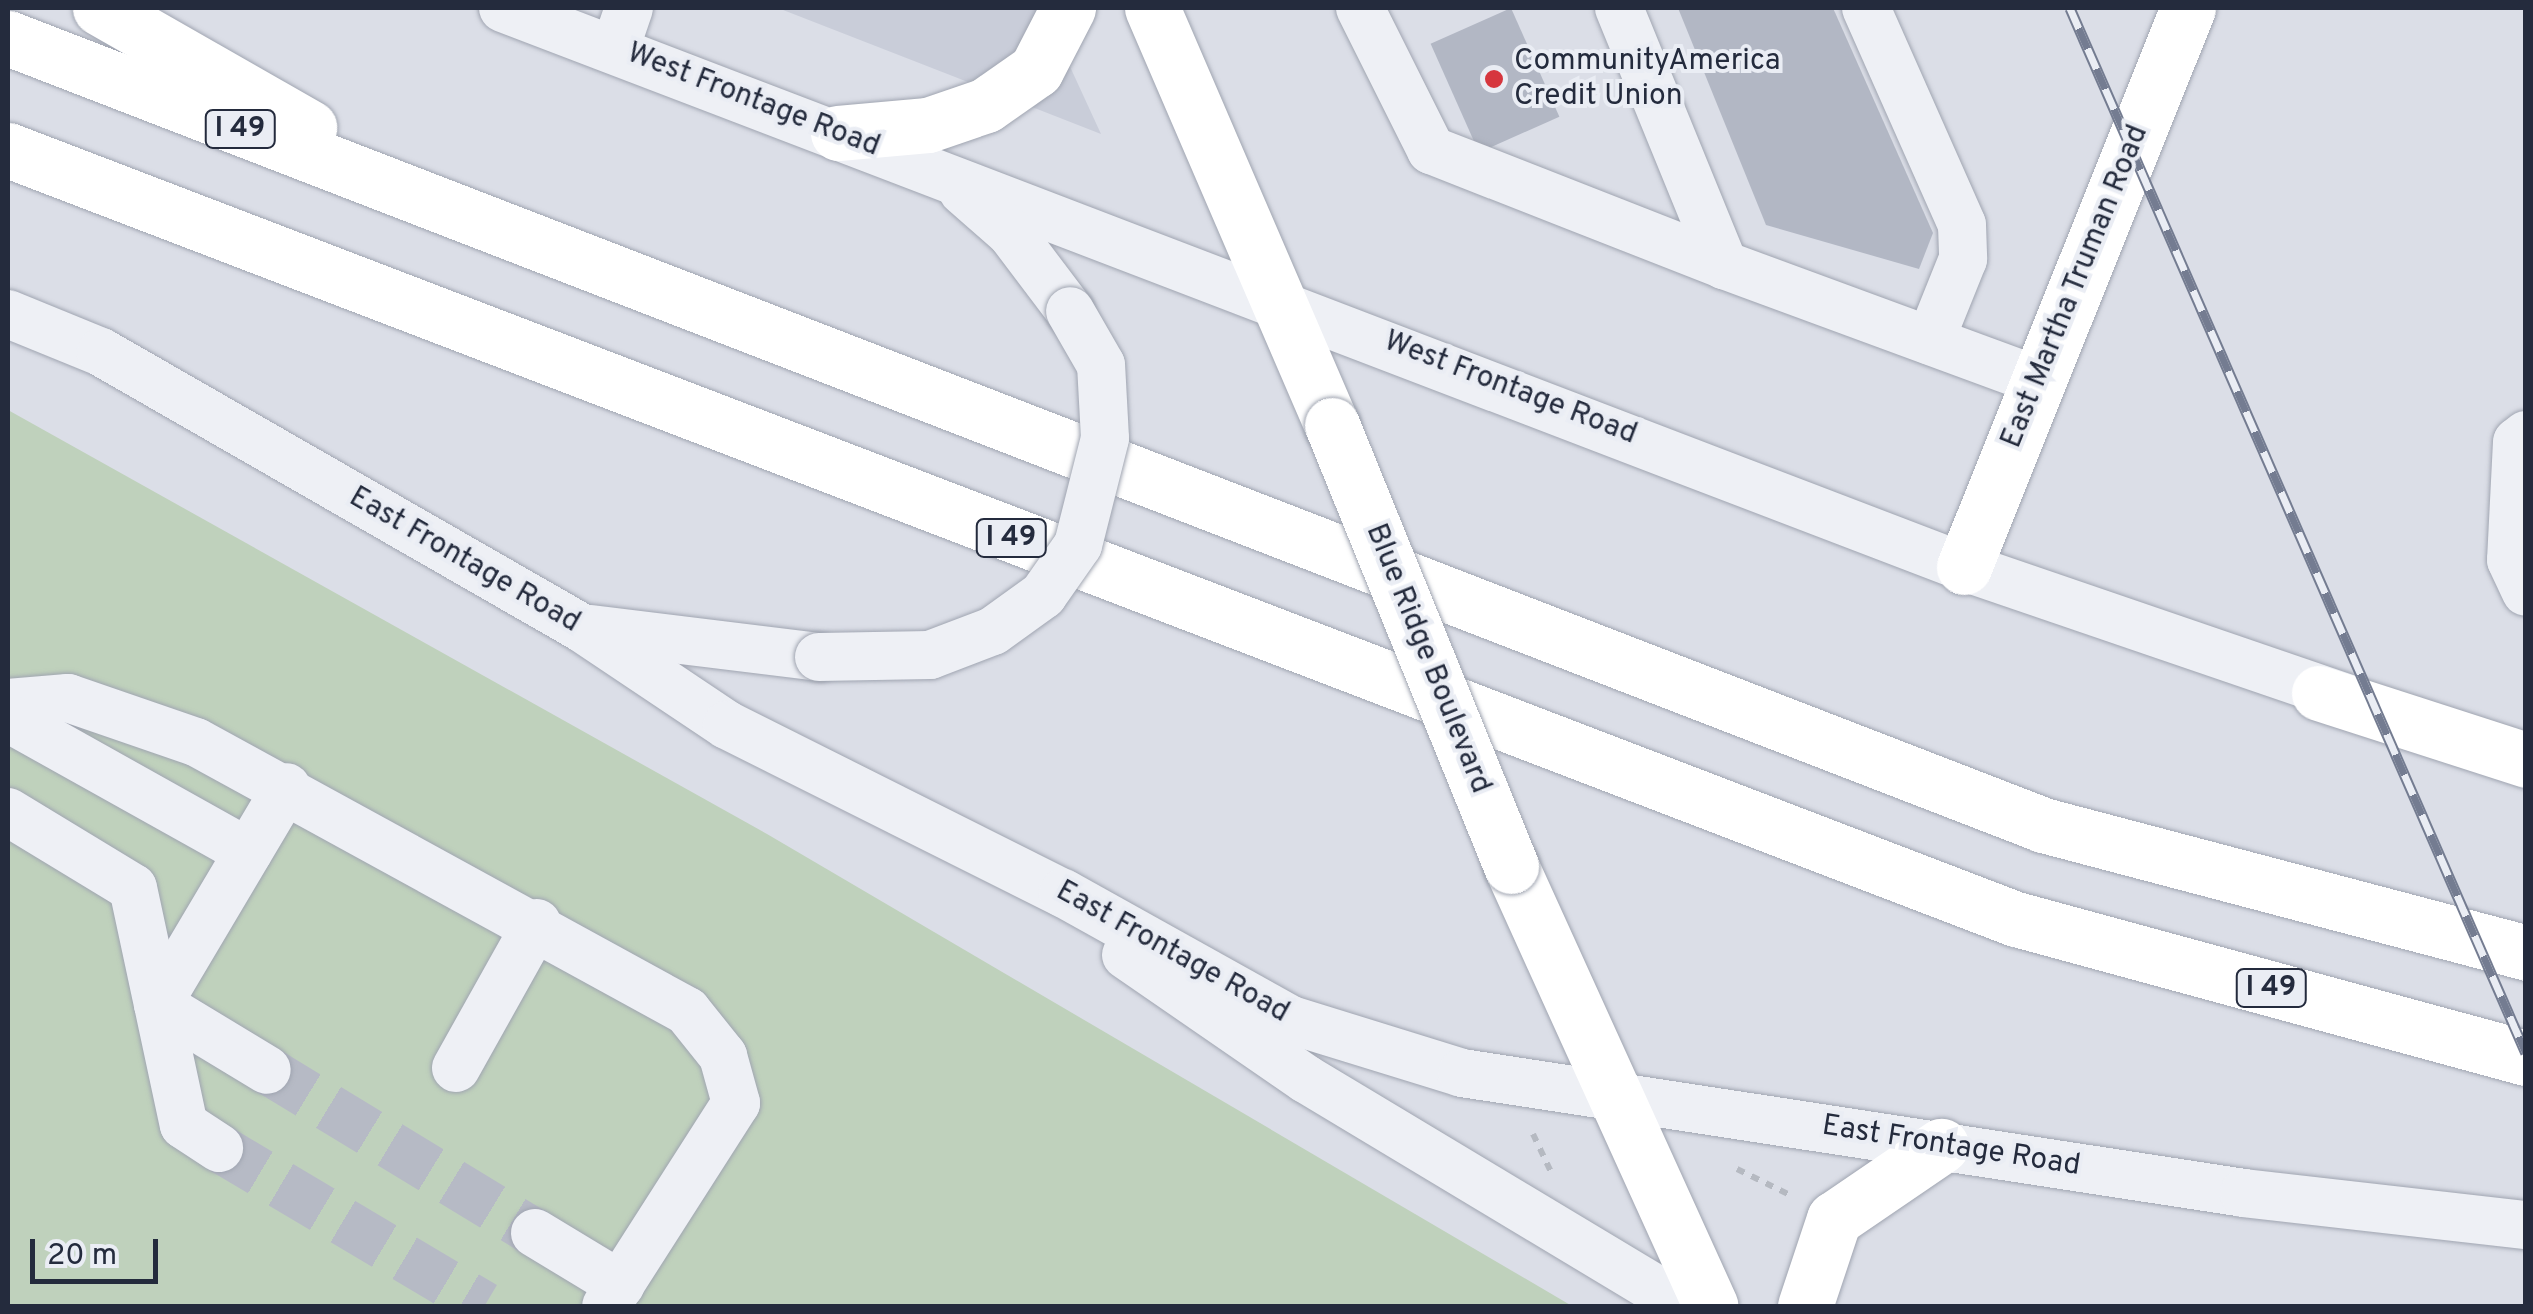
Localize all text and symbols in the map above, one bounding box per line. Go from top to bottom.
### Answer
street label: West Frontage Road [622,36,884,166]
place label: CommunityAmerica Credit Union [1514,44,1780,114]
marker: CommunityAmerica Credit Union [1483,68,1505,90]
road number: I 49 [202,106,278,152]
street label: East Martha Truman Road [1994,120,2158,454]
street label: West Frontage Road [1379,324,1641,454]
street label: East Frontage Road [342,480,586,642]
road number: I 49 [974,515,1048,561]
street label: Blue Ridge Boulevard [1356,519,1498,799]
street label: East Frontage Road [1049,874,1295,1032]
road number: I 49 [2234,965,2308,1011]
street label: East Frontage Road [1819,1109,2083,1185]
scale bar [35,1219,162,1281]
text: 20 m [47,1238,117,1275]

